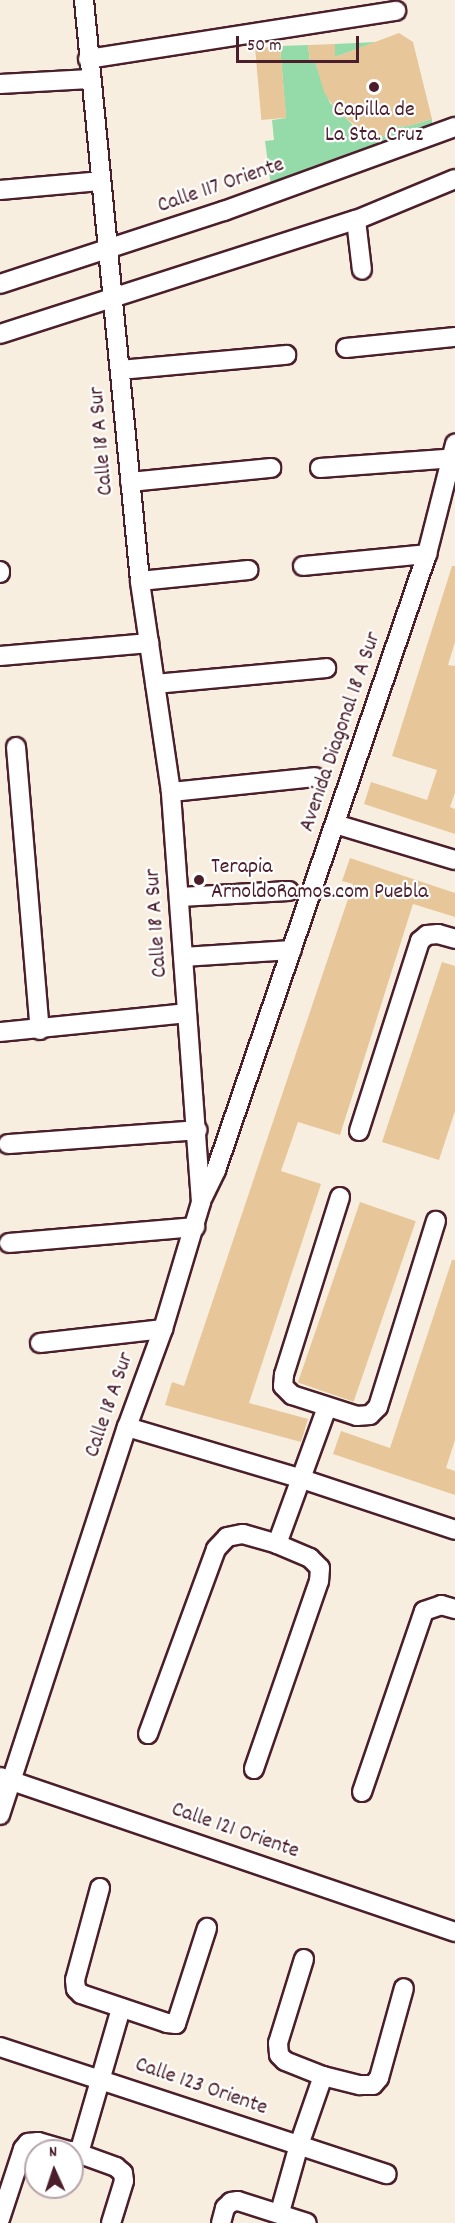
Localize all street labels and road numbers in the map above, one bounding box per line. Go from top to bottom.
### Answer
street label: Calle 117 Oriente [154,152,288,220]
street label: Calle 18 A Sur [84,385,120,497]
street label: Avenida Diagonal 18 A Sur [294,629,388,835]
street label: Calle 18 A Sur [140,867,174,979]
street label: Calle 18 A Sur [80,1349,140,1461]
street label: Calle 121 Oriente [168,1797,302,1865]
street label: Calle 123 Oriente [131,2052,271,2122]

